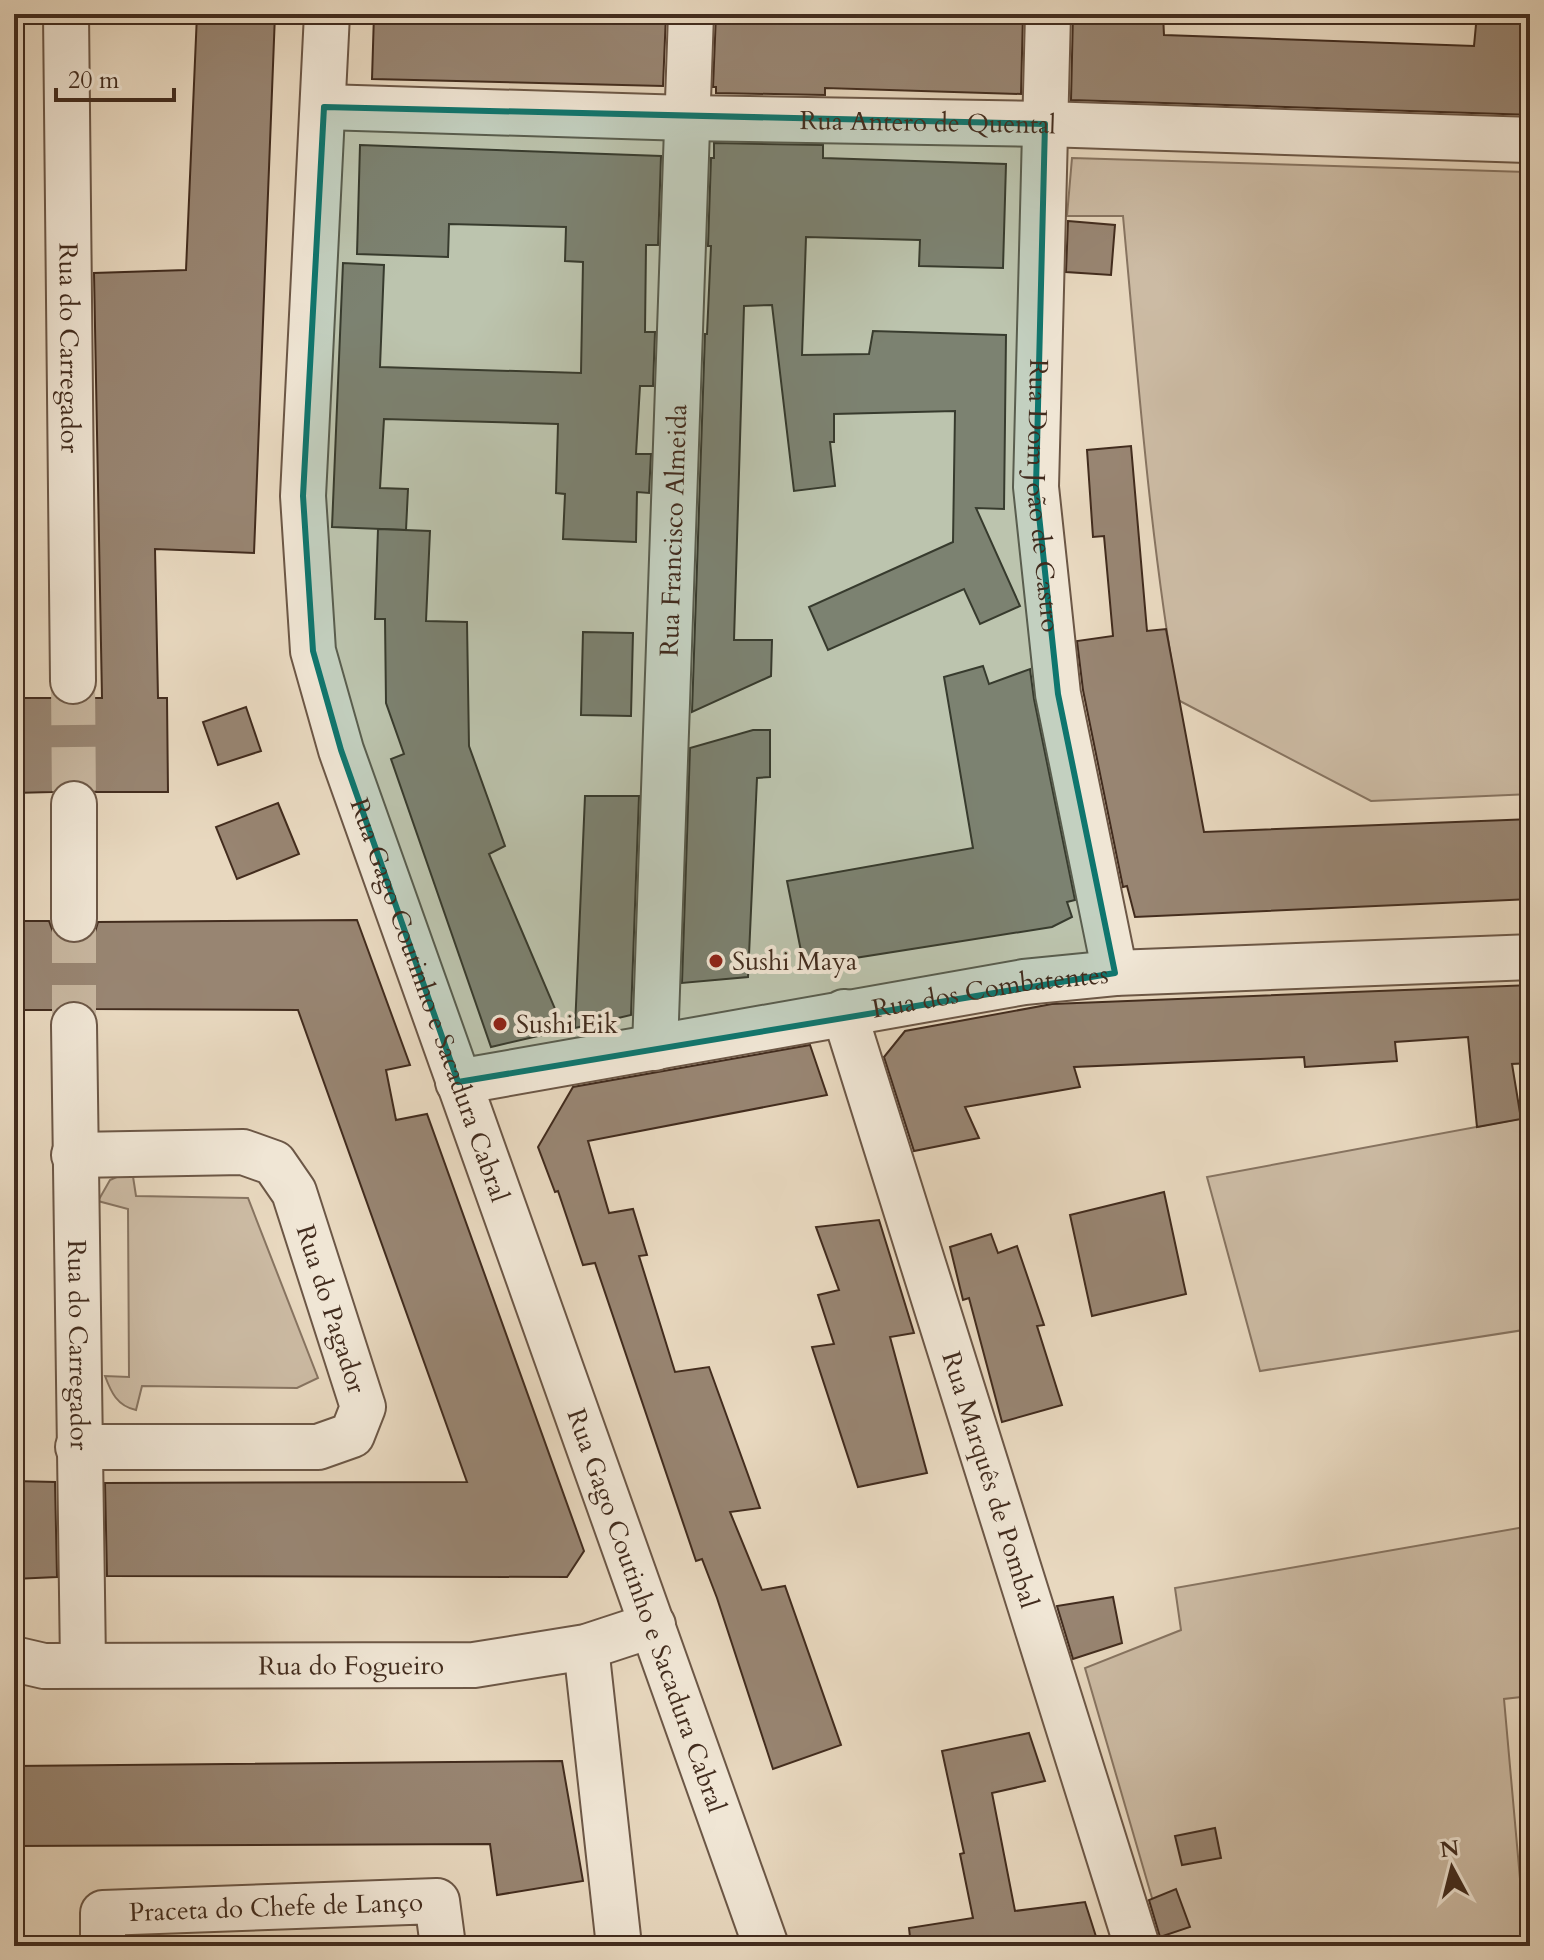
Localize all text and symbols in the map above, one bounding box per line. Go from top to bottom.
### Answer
scale bar [56,52,174,102]
text: 20 m [68,64,120,97]
street label: Rua Antero de Quental [799,102,1057,142]
street label: Rua do Carregador [51,243,88,454]
street label: Rua Dom João de Castro [1018,358,1069,634]
street label: Rua Francisco Almeida [651,403,695,657]
street label: Rua Gago Coutinho e Sacadura Cabral [342,793,518,1207]
place label: Sushi Maya [732,944,857,979]
marker: Sushi Maya [707,952,725,970]
street label: Rua dos Combatentes [869,956,1110,1026]
place label: Sushi Eik [516,1007,618,1042]
marker: Sushi Eik [491,1015,509,1033]
street label: Rua do Pagador [288,1220,375,1398]
street label: Rua do Carregador [60,1239,97,1451]
street label: Rua Marquês de Pombal [934,1347,1047,1613]
street label: Rua Gago Coutinho e Sacadura Cabral [559,1404,735,1818]
street label: Rua do Fogueiro [258,1648,444,1683]
north arrow [1412,1828,1492,1908]
text: N [1438,1833,1461,1865]
street label: Praceta do Chefe de Lanço [128,1884,424,1930]

